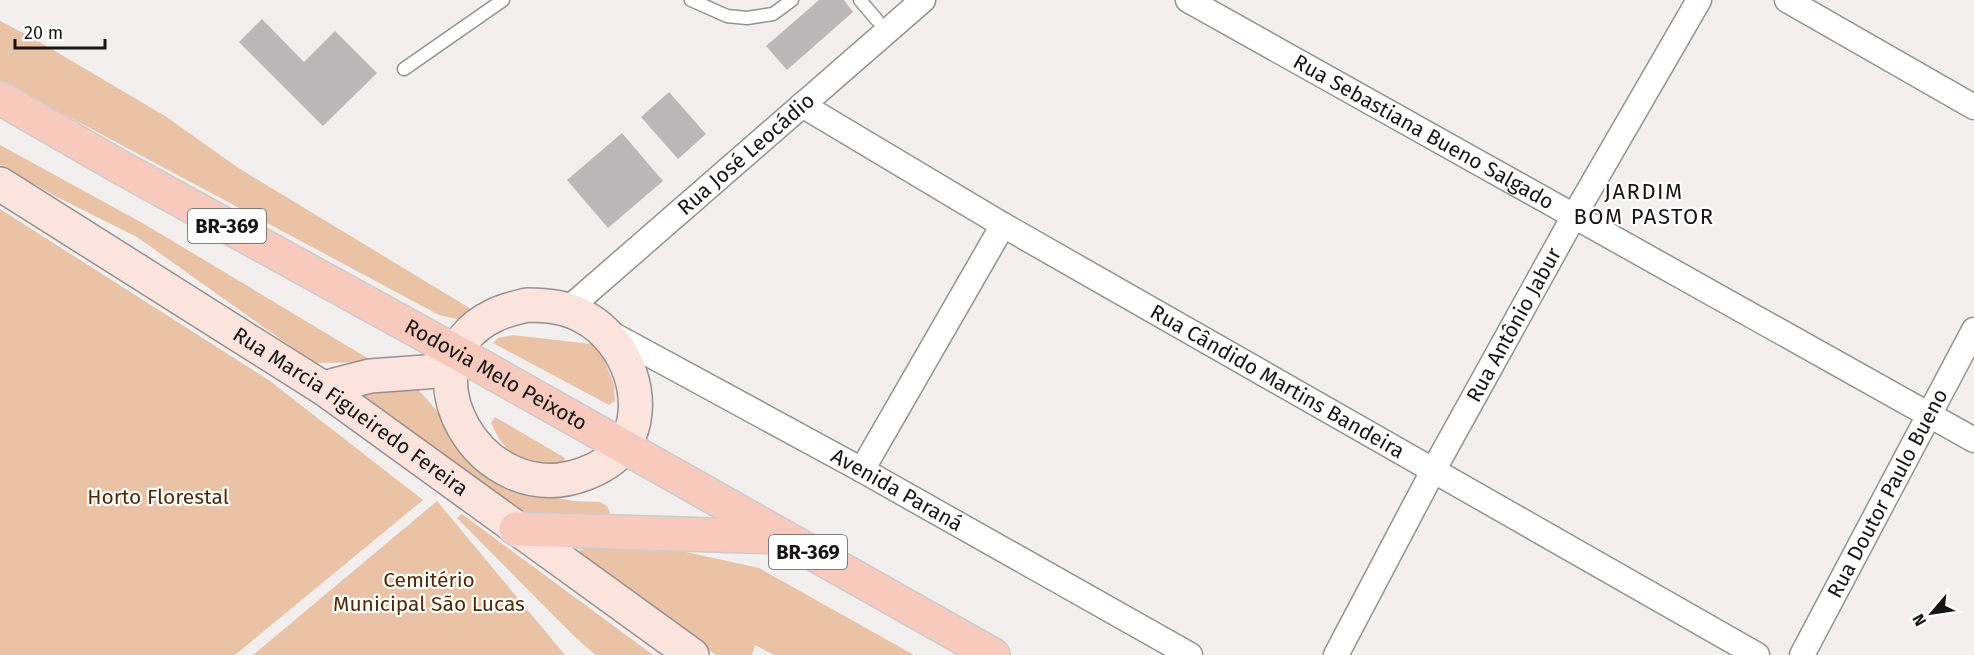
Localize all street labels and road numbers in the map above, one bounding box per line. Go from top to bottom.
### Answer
street label: Rua Sebastiana Bueno Salgado [1289,49,1559,215]
street label: Rua José Leocádio [672,87,820,221]
road number: BR-369 [188,209,266,243]
street label: Rua Antônio Jabur [1461,243,1567,407]
street label: Rua Cândido Martins Bandeira [1146,299,1409,464]
street label: Rodovia Melo Peixoto [400,313,592,436]
street label: Rua Marcia Figueiredo Fereira [228,321,473,502]
street label: Rua Doutor Paulo Bueno [1822,384,1954,602]
street label: Avenida Paraná [827,443,967,537]
road number: BR-369 [769,535,847,569]

